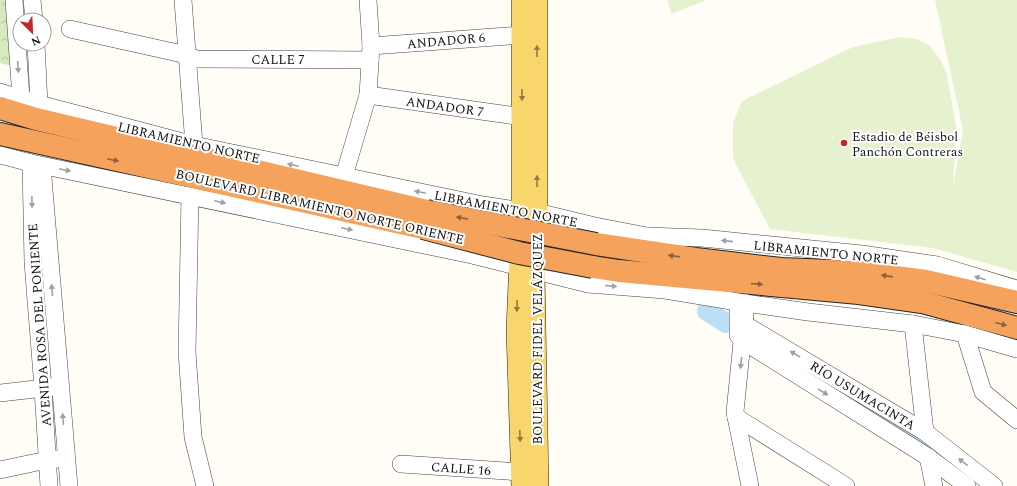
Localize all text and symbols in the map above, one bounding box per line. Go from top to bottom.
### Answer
north arrow [12,12,52,52]
street label: ANDADOR 6 [406,28,487,54]
text: N [28,31,43,50]
one-way arrow [534,44,540,57]
street label: CALLE 7 [251,50,305,70]
one-way arrow [15,61,22,73]
one-way arrow [519,89,525,102]
street label: ANDADOR 7 [405,92,485,122]
street label: LIBRAMIENTO NORTE [116,117,262,169]
place label: Estadio de Béisbol Panchón Contreras [852,127,963,162]
marker: Estadio de Béisbol Panchón Contreras [839,138,849,148]
one-way arrow [107,157,119,163]
one-way arrow [286,162,299,168]
street label: BOULEVARD LIBRAMIENTO NORTE ORIENTE [174,164,466,250]
one-way arrow [59,168,71,174]
one-way arrow [534,174,540,187]
street label: LIBRAMIENTO NORTE [432,185,579,233]
one-way arrow [414,188,426,194]
one-way arrow [29,196,35,209]
one-way arrow [214,200,226,206]
one-way arrow [456,214,468,220]
street label: AVENIDA ROSA DEL PONIENTE [23,223,57,427]
one-way arrow [341,226,353,232]
street label: BOULEVARD FIDEL VELÁZQUEZ [528,234,548,444]
street label: LIBRAMIENTO NORTE [752,235,899,271]
one-way arrow [721,238,733,244]
one-way arrow [668,253,680,259]
one-way arrow [881,273,893,279]
one-way arrow [973,275,985,281]
one-way arrow [751,280,763,287]
one-way arrow [605,283,617,289]
one-way arrow [49,284,56,296]
one-way arrow [514,300,520,313]
one-way arrow [994,321,1007,327]
one-way arrow [790,350,800,358]
street label: RÍO USUMACINTA [806,356,919,436]
one-way arrow [737,357,744,369]
one-way arrow [817,388,829,395]
one-way arrow [60,413,67,425]
one-way arrow [516,430,523,442]
street label: CALLE 16 [430,457,492,481]
one-way arrow [958,458,969,466]

